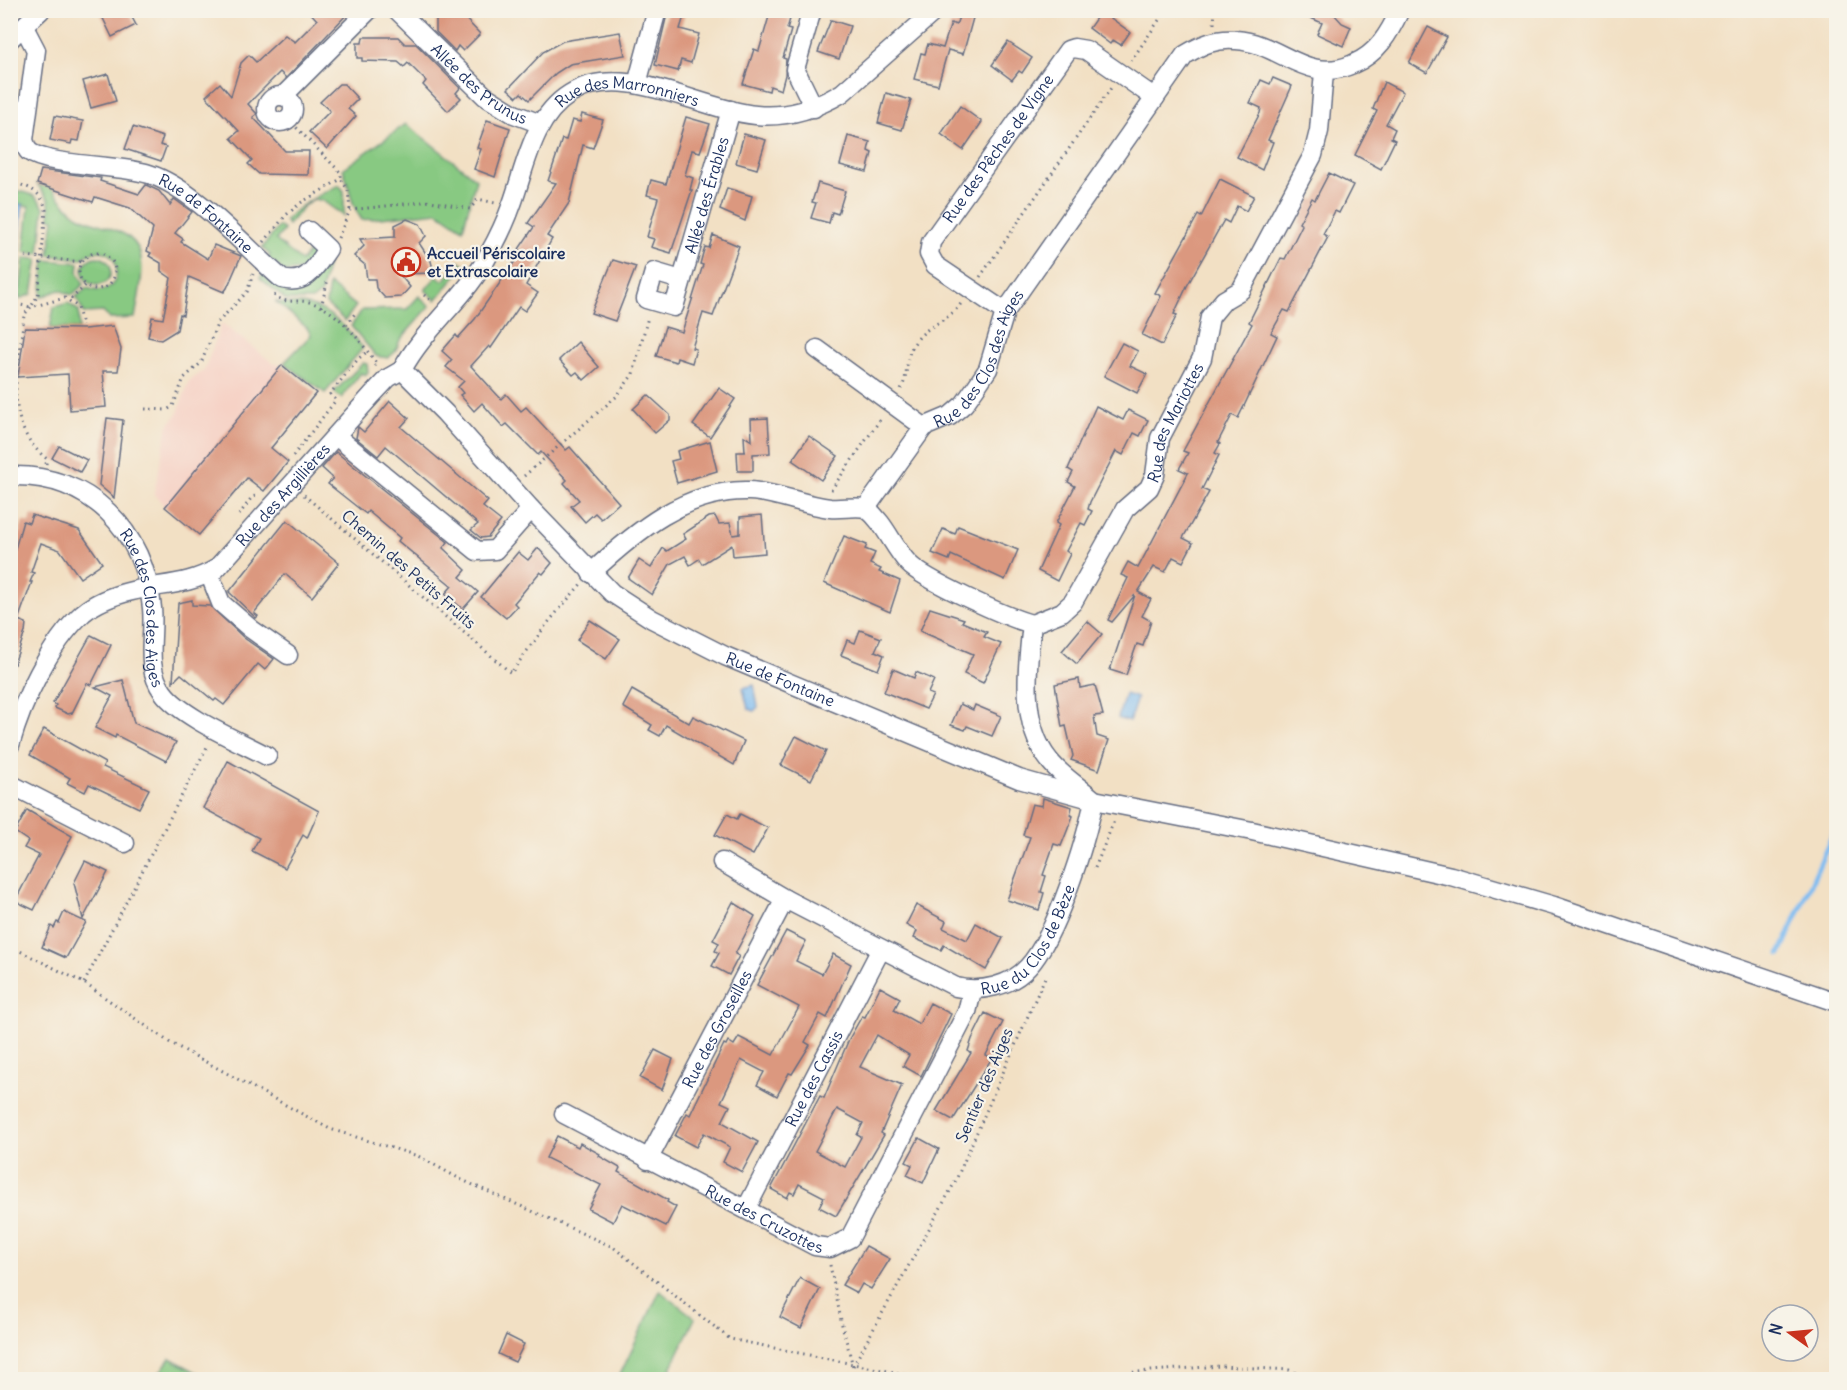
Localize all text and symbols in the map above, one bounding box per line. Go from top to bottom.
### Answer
street label: Allée des Prunus [427,39,530,128]
street label: Rue des Pêches de Vigne [938,70,1058,227]
text: Rue des Marronniers [551,72,702,112]
street label: Rue des Marronniers [553,94,703,118]
street label: Allée des Érables [680,134,733,256]
street label: Rue de Fontaine [155,169,258,257]
place label: Accueil Périscolaire et Extrascolaire [427,243,566,281]
public building icon: Accueil Périscolaire et Extrascolaire [390,246,422,278]
street label: Rue des Clos des Aiges [930,286,1028,432]
street label: Rue des Mariottes [1143,359,1208,486]
street label: Rue des Argillières [231,439,334,550]
street label: Chemin des Petits Fruits [338,505,480,633]
street label: Rue des Clos des Aiges [116,525,168,690]
street label: Rue de Fontaine [723,648,838,711]
street label: Rue du Clos de Bèze [979,882,1079,999]
street label: Rue des Groseilles [678,967,756,1091]
street label: Sentier des Aiges [951,1025,1017,1145]
street label: Rue des Cassis [780,1027,847,1130]
street label: Rue des Cruzottes [702,1180,824,1257]
north arrow [1760,1303,1820,1363]
text: N [1764,1321,1787,1337]

